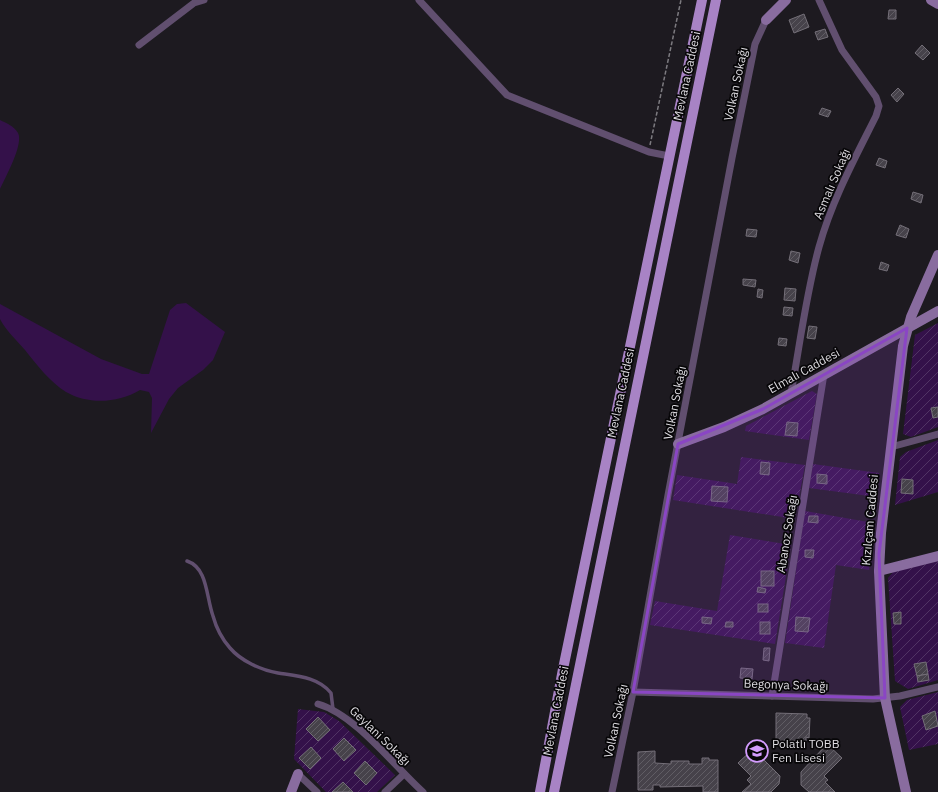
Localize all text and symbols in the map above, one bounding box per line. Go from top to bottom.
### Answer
street label: Mevlana Caddesi [670,30,703,122]
street label: Volkan Sokağı [720,46,751,122]
street label: Asmalı Sokağı [810,146,853,221]
street label: Elmalı Caddesi [765,345,842,396]
street label: Mevlana Caddesi [604,347,637,439]
street label: Volkan Sokağı [660,365,689,441]
street label: Kızılçam Caddesi [858,474,881,566]
street label: Abanoz Sokağı [773,494,800,574]
street label: Mevlana Caddesi [539,665,572,757]
street label: Begonya Sokağı [743,676,829,693]
street label: Volkan Sokağı [600,683,631,759]
street label: Geylani Sokağı [347,703,414,768]
place label: Polatlı TOBB Fen Lisesi [772,736,840,765]
school or university icon: Polatlı TOBB Fen Lisesi [744,738,770,764]

